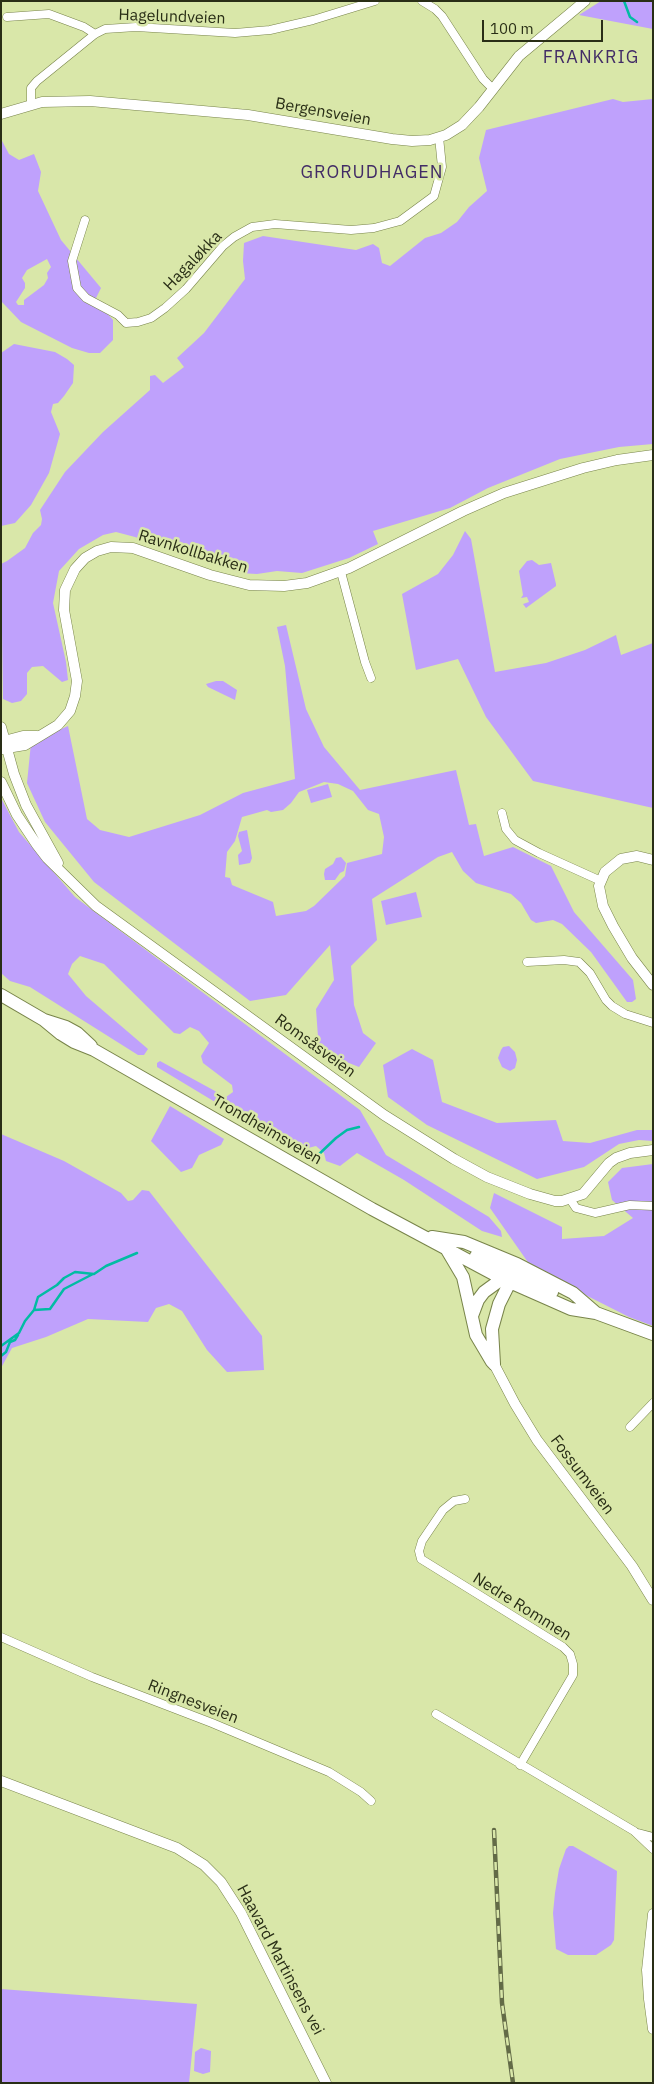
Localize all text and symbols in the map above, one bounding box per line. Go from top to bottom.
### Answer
street label: Hagelundveien [118,6,226,28]
scale bar [484,10,605,42]
text: 100 m [490,19,534,38]
district label: FRANKRIG [542,47,640,69]
street label: Bergensveien [274,94,372,130]
district label: GRORUDHAGEN [299,162,445,184]
street label: Hagaløkka [160,227,226,295]
street label: Ravnkollbakken [136,526,250,578]
street label: Romsåsveien [271,1010,359,1082]
street label: Trondheimsveien [209,1091,325,1169]
street label: Fossumveien [546,1432,618,1518]
street label: Nedre Rommen [469,1569,575,1645]
street label: Ringnesveien [145,1676,241,1728]
street label: Haavard Martinsens vei [232,1882,328,2038]

